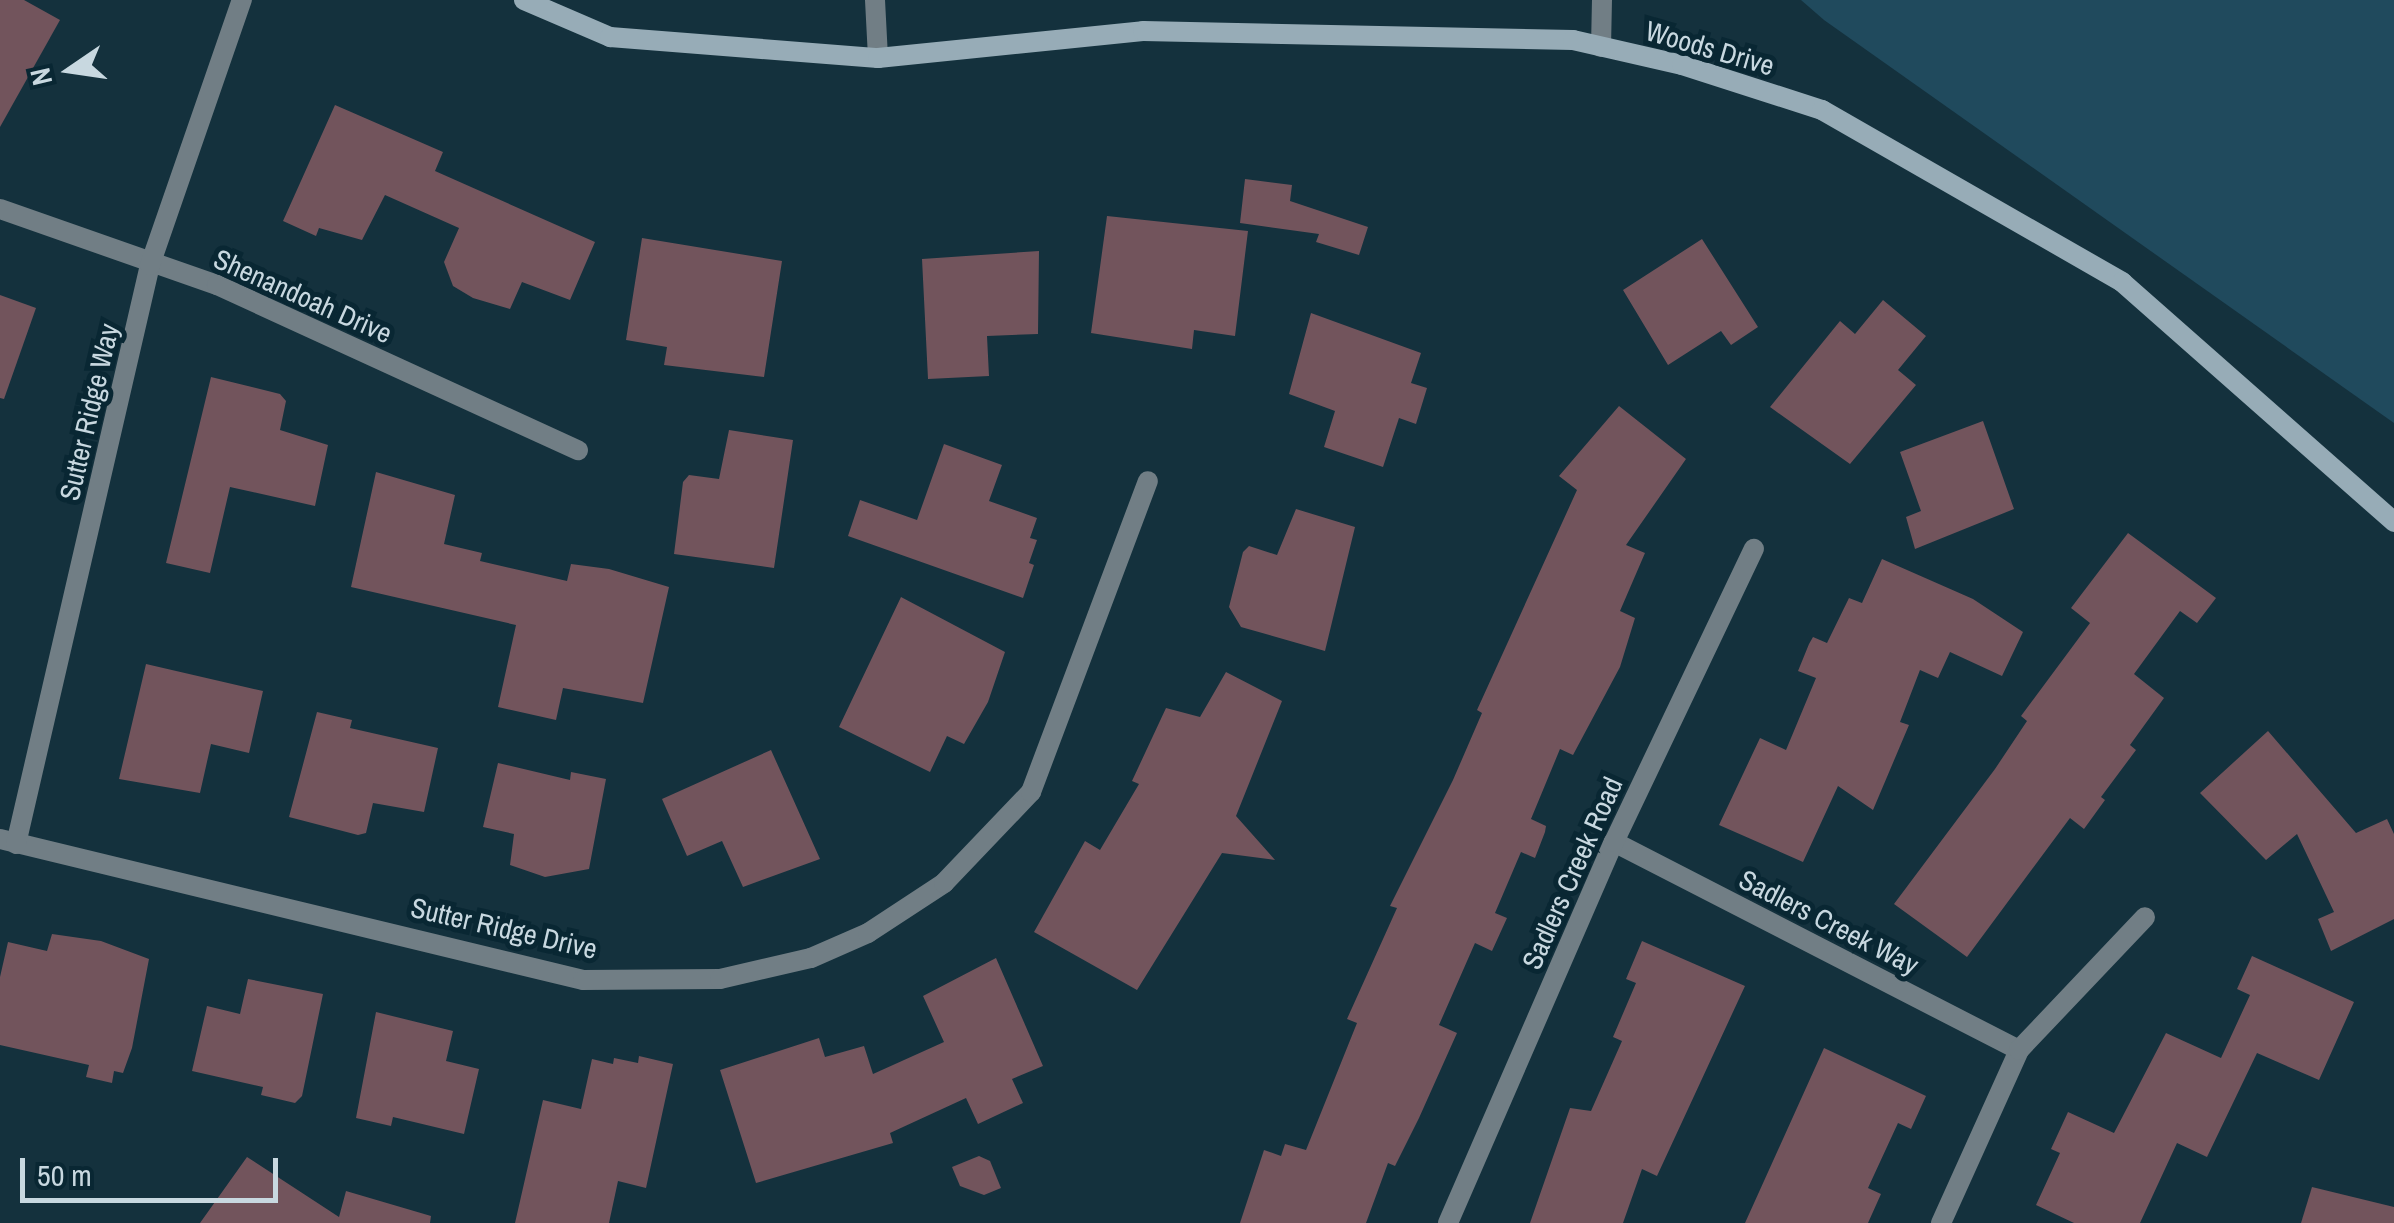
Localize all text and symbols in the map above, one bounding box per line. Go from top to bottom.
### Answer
street label: Woods Drive [1642,14,1778,82]
north arrow [20,20,120,120]
text: N [20,64,61,89]
street label: Shenandoah Drive [209,242,397,350]
street label: Sutter Ridge Way [52,320,126,504]
street label: Sadlers Creek Road [1515,772,1629,974]
street label: Sadlers Creek Way [1734,862,1924,982]
street label: Sutter Ridge Drive [408,890,600,966]
scale bar [25,1138,282,1200]
text: 50 m [37,1155,92,1195]

